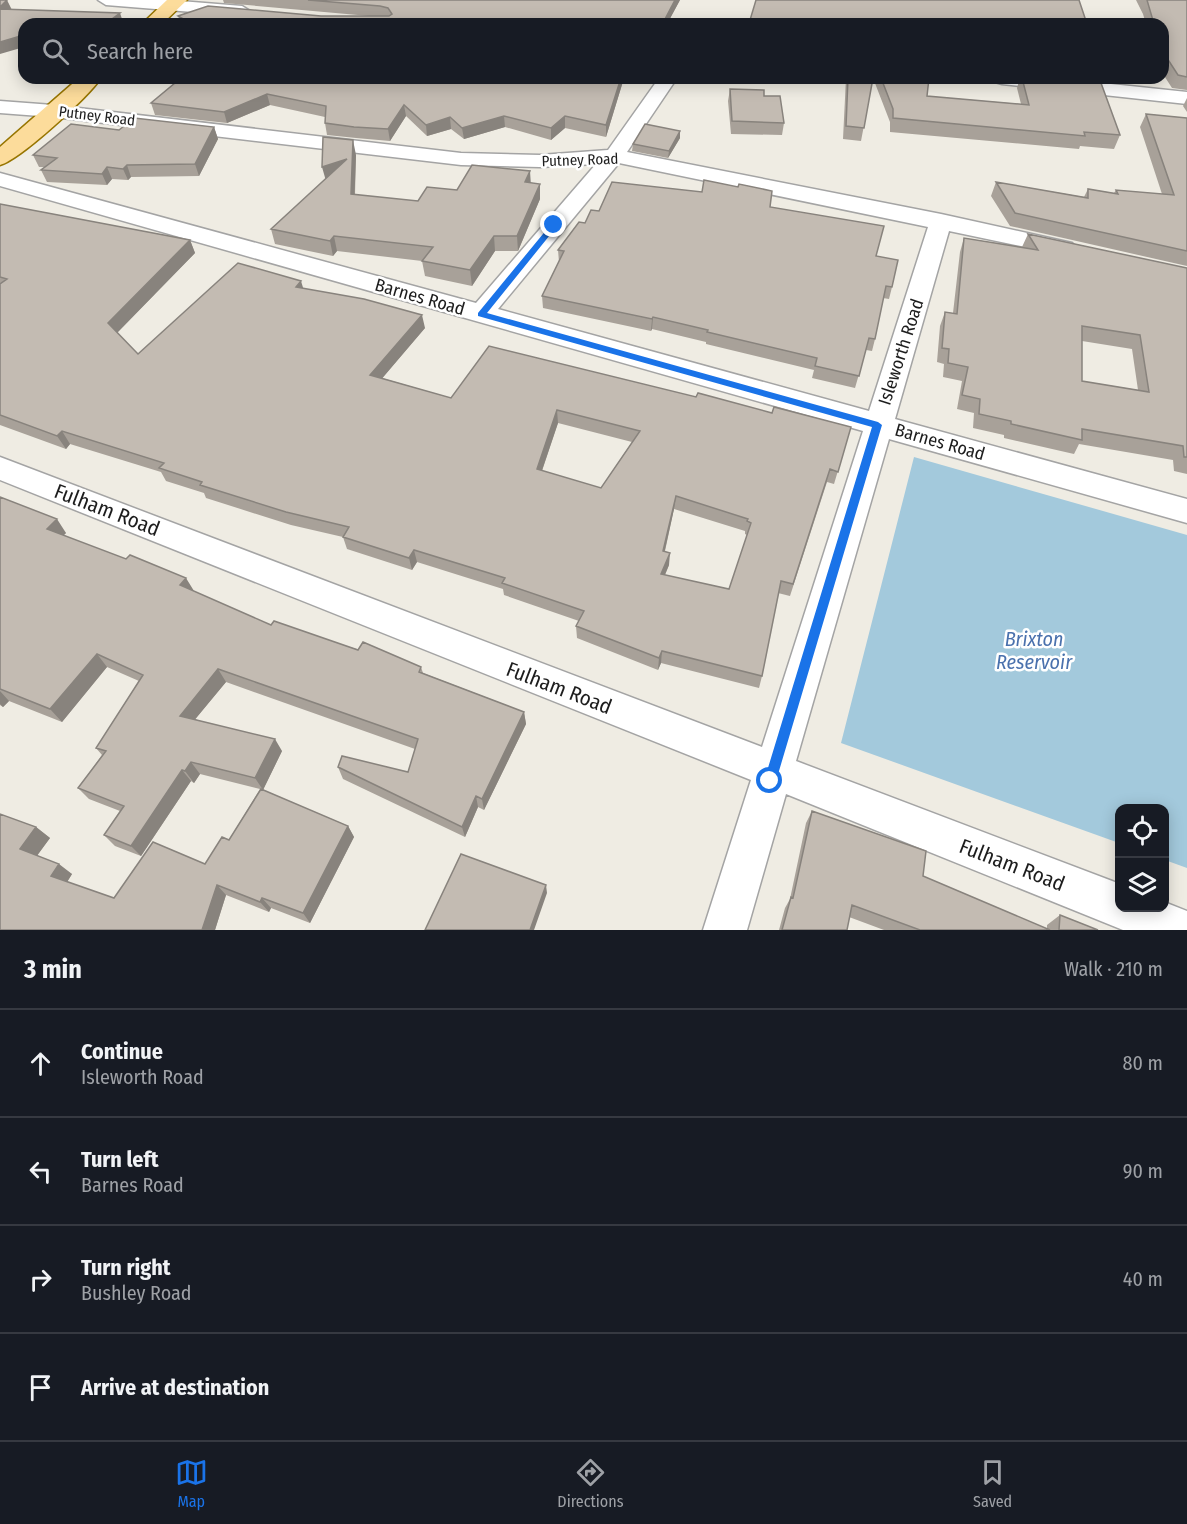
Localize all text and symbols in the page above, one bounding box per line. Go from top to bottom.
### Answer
search box [18,18,1169,84]
icon: search [39,35,72,68]
text: Search here [87,38,193,65]
street label: Putney Road [58,102,136,130]
street label: Putney Road [541,150,619,170]
route end [540,211,566,237]
street label: Barnes Road [372,274,468,320]
street label: Isleworth Road [873,296,929,408]
street label: Barnes Road [892,419,988,465]
street label: Fulham Road [51,478,163,542]
water label: Brixton Reservoir [996,627,1073,674]
street label: Fulham Road [503,656,615,720]
route start [756,767,782,793]
map controls [1115,804,1169,912]
button: locate [1115,804,1169,858]
street label: Fulham Road [956,833,1068,897]
button: layers [1115,858,1169,912]
text: 3 min [24,954,82,985]
text: Walk · 210 m [1064,957,1163,981]
text: Continue [81,1038,163,1065]
icon: ahead [24,1047,57,1080]
text: 80 m [1123,1051,1163,1075]
text: Isleworth Road [81,1065,204,1089]
text: Turn left [81,1146,159,1173]
icon: left [24,1155,57,1188]
text: 90 m [1123,1159,1163,1183]
text: Barnes Road [81,1173,184,1197]
text: Turn right [81,1254,170,1281]
icon: right [24,1263,57,1296]
text: 40 m [1123,1267,1163,1291]
text: Bushley Road [81,1281,192,1305]
icon: arrive [24,1371,57,1404]
text: Arrive at destination [81,1374,269,1401]
tab: Map [175,1456,208,1511]
tab: Directions [557,1456,624,1511]
tab: Saved [973,1456,1012,1511]

